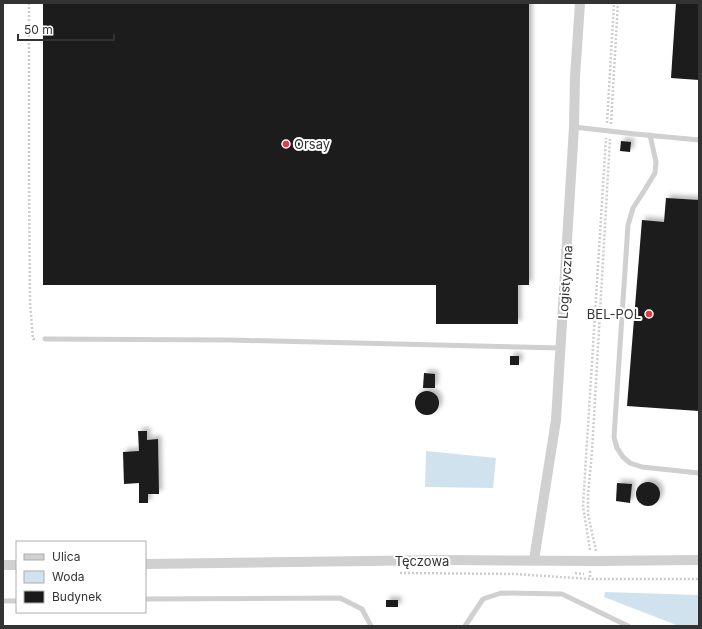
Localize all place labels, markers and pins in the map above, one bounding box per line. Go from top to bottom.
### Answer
place label: Orsay [294,136,330,152]
marker: Orsay [281,139,291,149]
place label: BEL-POL [587,306,641,322]
marker: BEL-POL [644,309,654,319]

